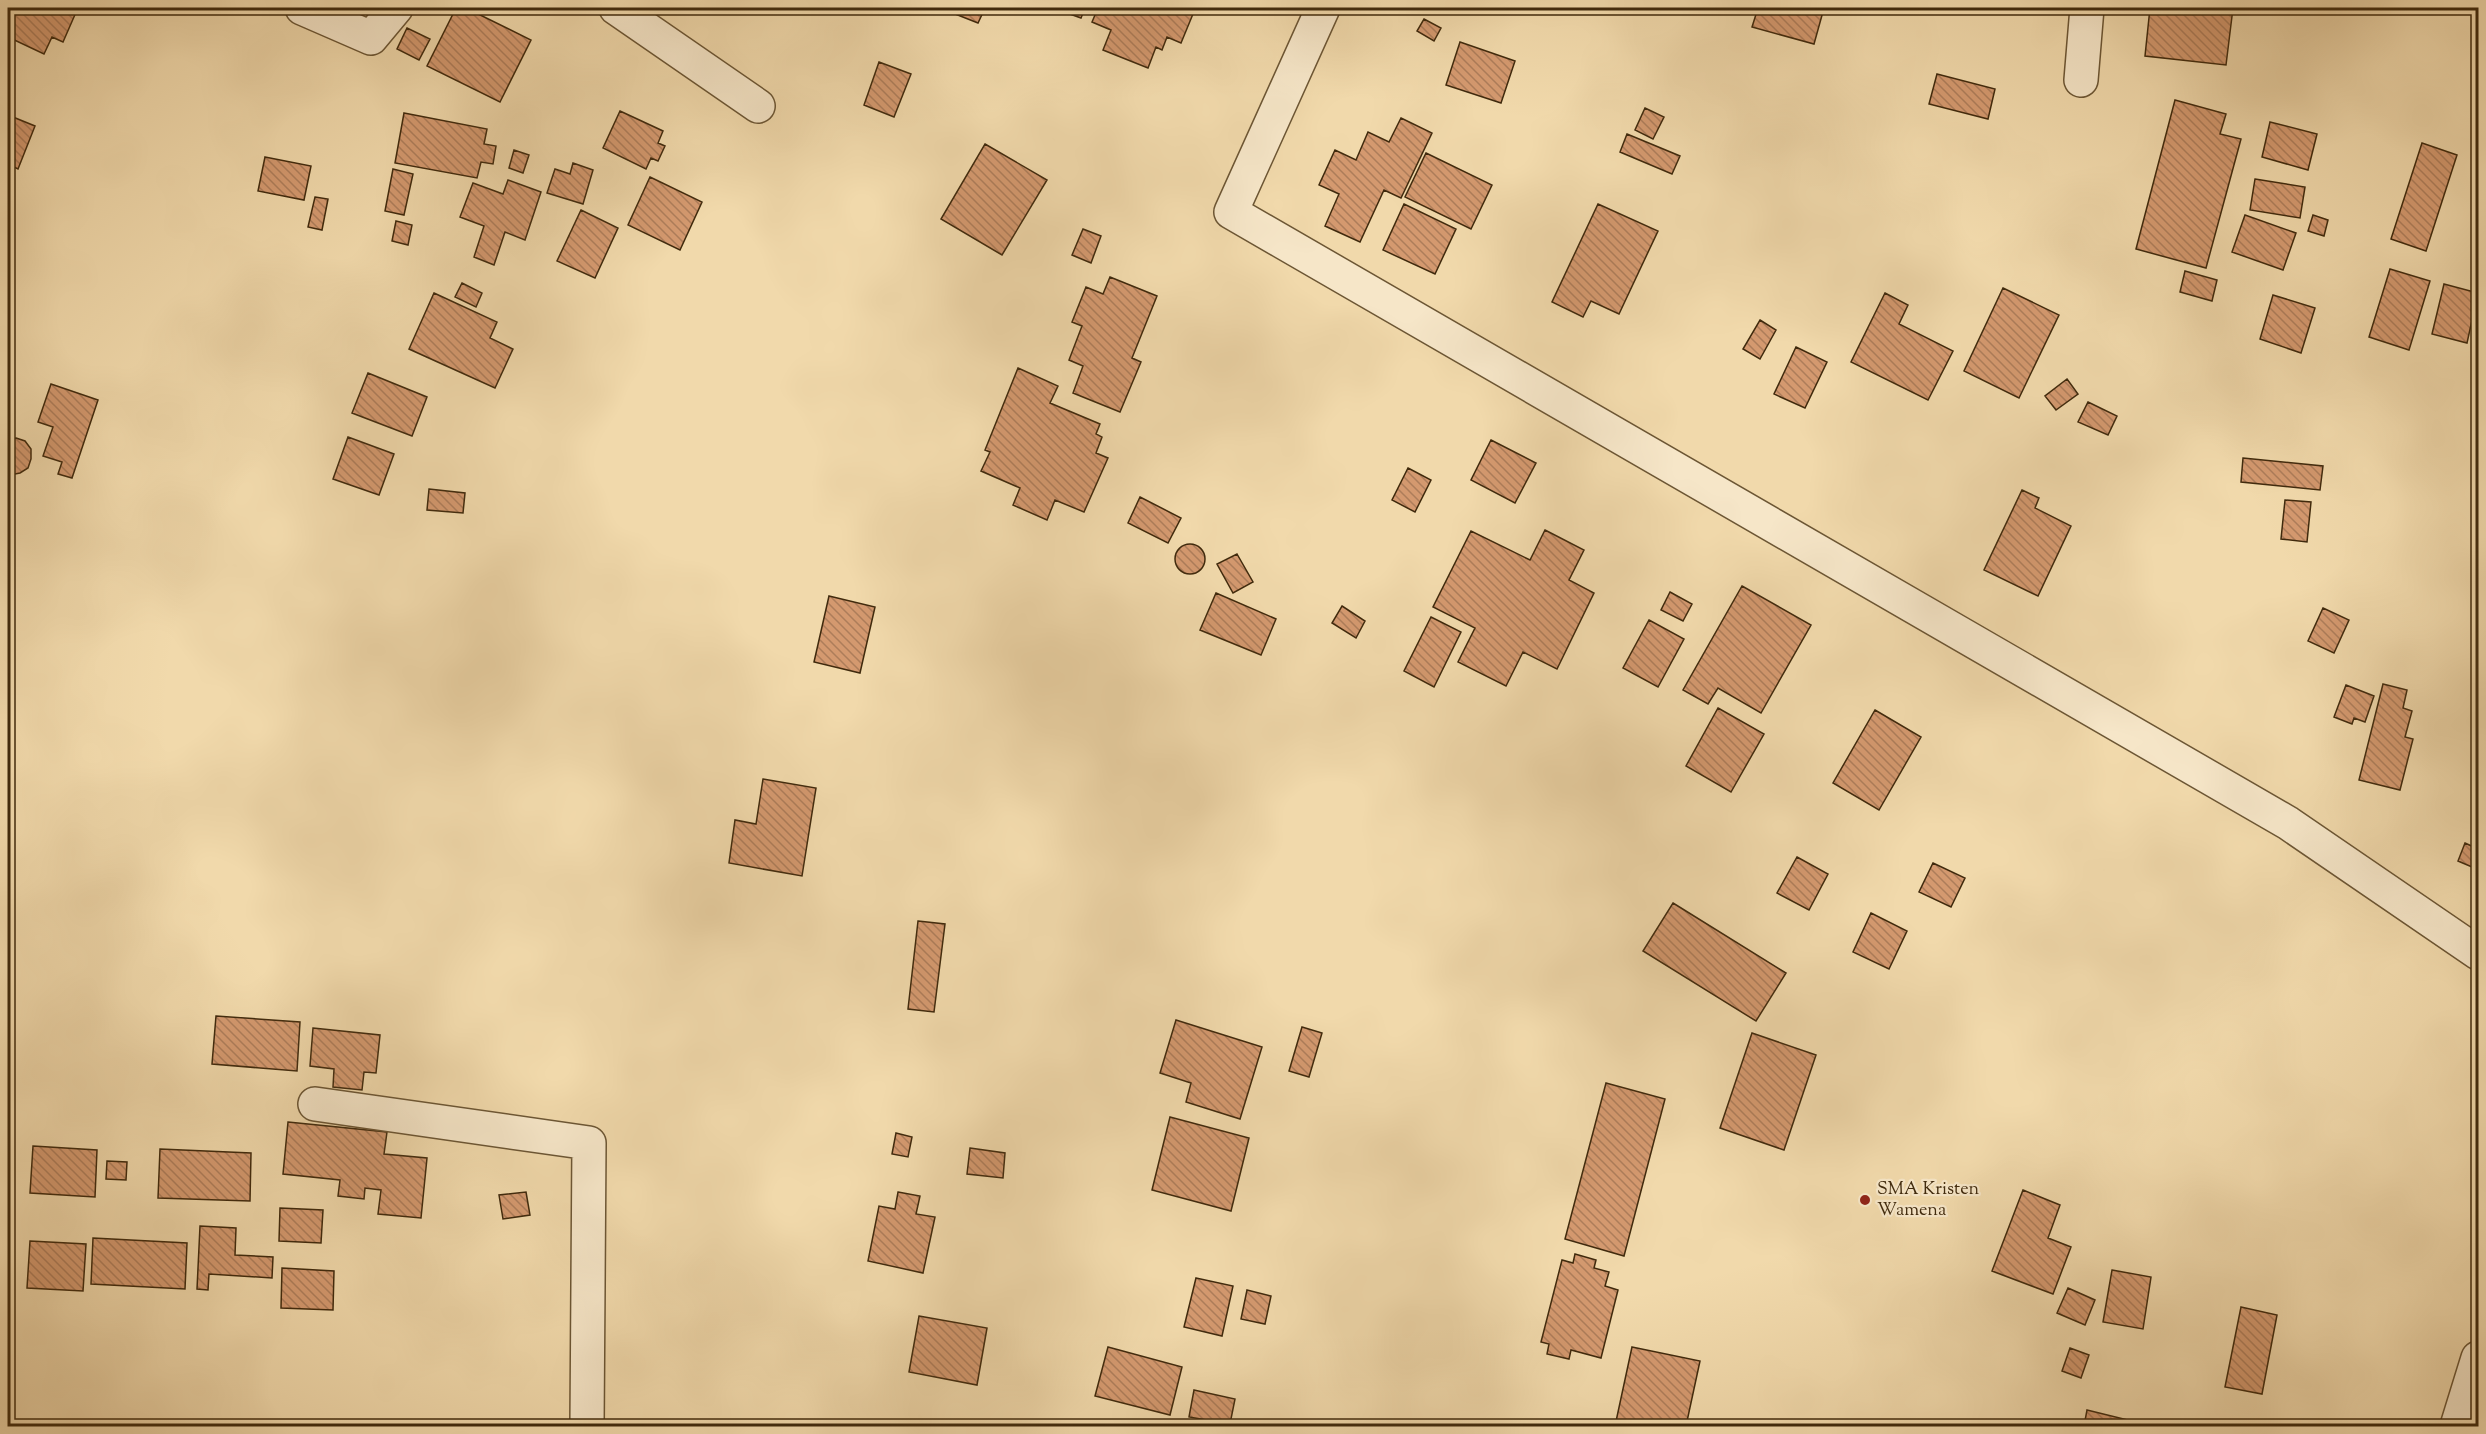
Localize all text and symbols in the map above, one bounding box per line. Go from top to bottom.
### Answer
place label: SMA Kristen Wamena [1877,1177,1980,1224]
marker: SMA Kristen Wamena [1858,1193,1872,1207]

